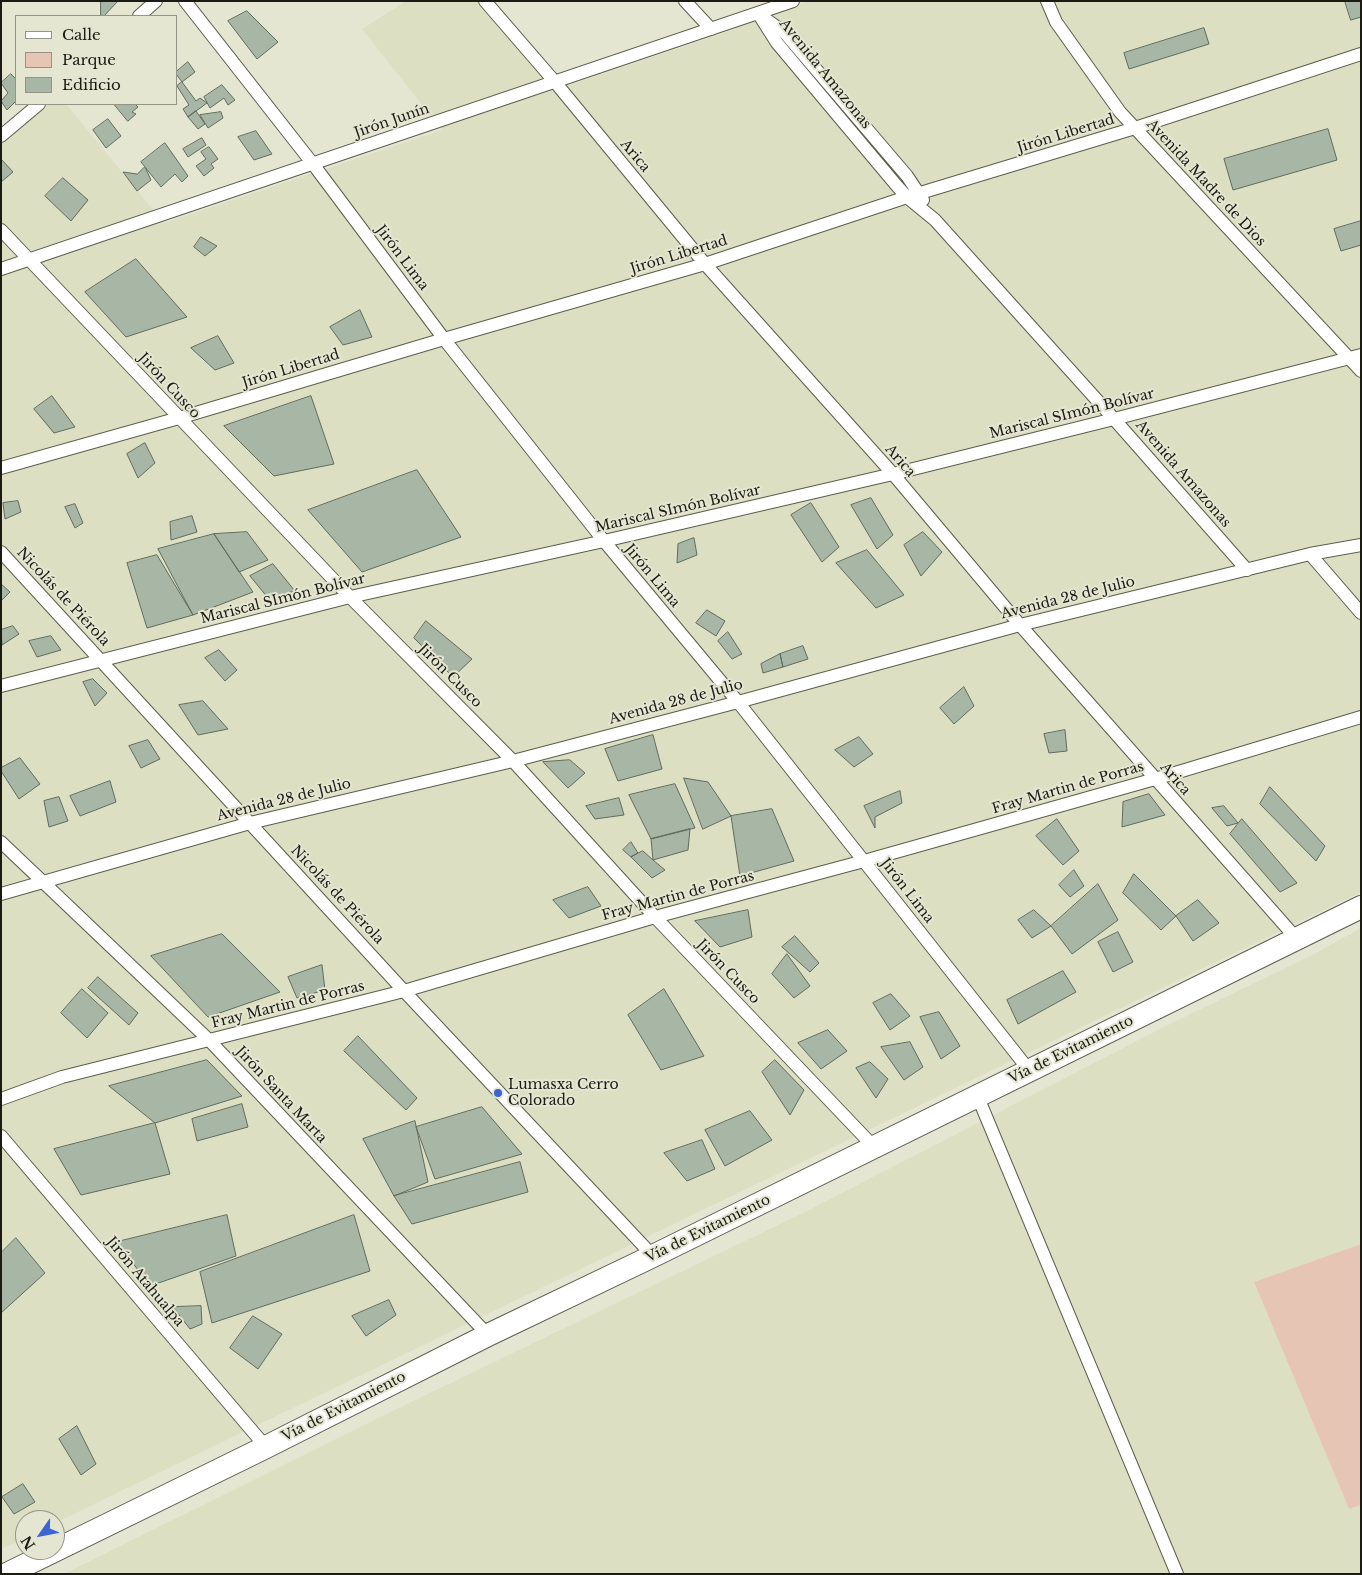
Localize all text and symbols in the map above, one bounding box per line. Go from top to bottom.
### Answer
legend [15,15,178,105]
street label: Avenida Amazonas [776,16,874,132]
text: Calle [62,25,101,44]
text: Parque [62,50,116,69]
text: Edificio [62,75,121,94]
street label: Jirón Junín [352,100,432,142]
street label: Jirón Libertad [1015,111,1117,157]
street label: Avenida Madre de Dios [1143,116,1269,250]
street label: Arica [617,136,653,176]
street label: Jirón Lima [372,222,432,294]
street label: Jirón Libertad [628,232,730,278]
street label: Jirón Libertad [240,346,342,392]
street label: Jirón Cusco [135,350,203,422]
street label: Mariscal SImón Bolívar [988,385,1156,443]
street label: Avenida Amazonas [1132,417,1234,531]
street label: Arica [881,441,919,481]
street label: Mariscal SImón Bolívar [594,482,762,536]
street label: Jirón Lima [621,541,683,611]
street label: Nicolás de Piérola [13,544,113,650]
street label: Mariscal SImón Bolívar [199,570,367,628]
street label: Avenida 28 de Julio [999,573,1137,623]
street label: Jirón Cusco [415,641,485,711]
street label: Avenida 28 de Julio [607,676,745,728]
street label: Fray Martin de Porras [990,758,1146,818]
street label: Arica [1156,759,1194,799]
street label: Avenida 28 de Julio [215,775,353,825]
street label: Nicolás de Piérola [287,842,387,948]
street label: Jirón Lima [877,855,937,927]
street label: Fray Martin de Porras [600,868,756,924]
street label: Jirón Cusco [693,936,763,1008]
street label: Fray Martin de Porras [210,978,366,1032]
street label: Vía de Evitamiento [1006,1012,1136,1088]
street label: Jirón Santa Marta [232,1043,330,1147]
place label: Lumasxa Cerro Colorado [508,1077,619,1110]
marker: Lumasxa Cerro Colorado [492,1087,504,1099]
street label: Vía de Evitamiento [643,1191,773,1267]
street label: Jirón Atahualpa [103,1234,187,1330]
street label: Vía de Evitamiento [279,1368,409,1446]
north arrow [15,1510,65,1560]
text: N [17,1532,39,1553]

